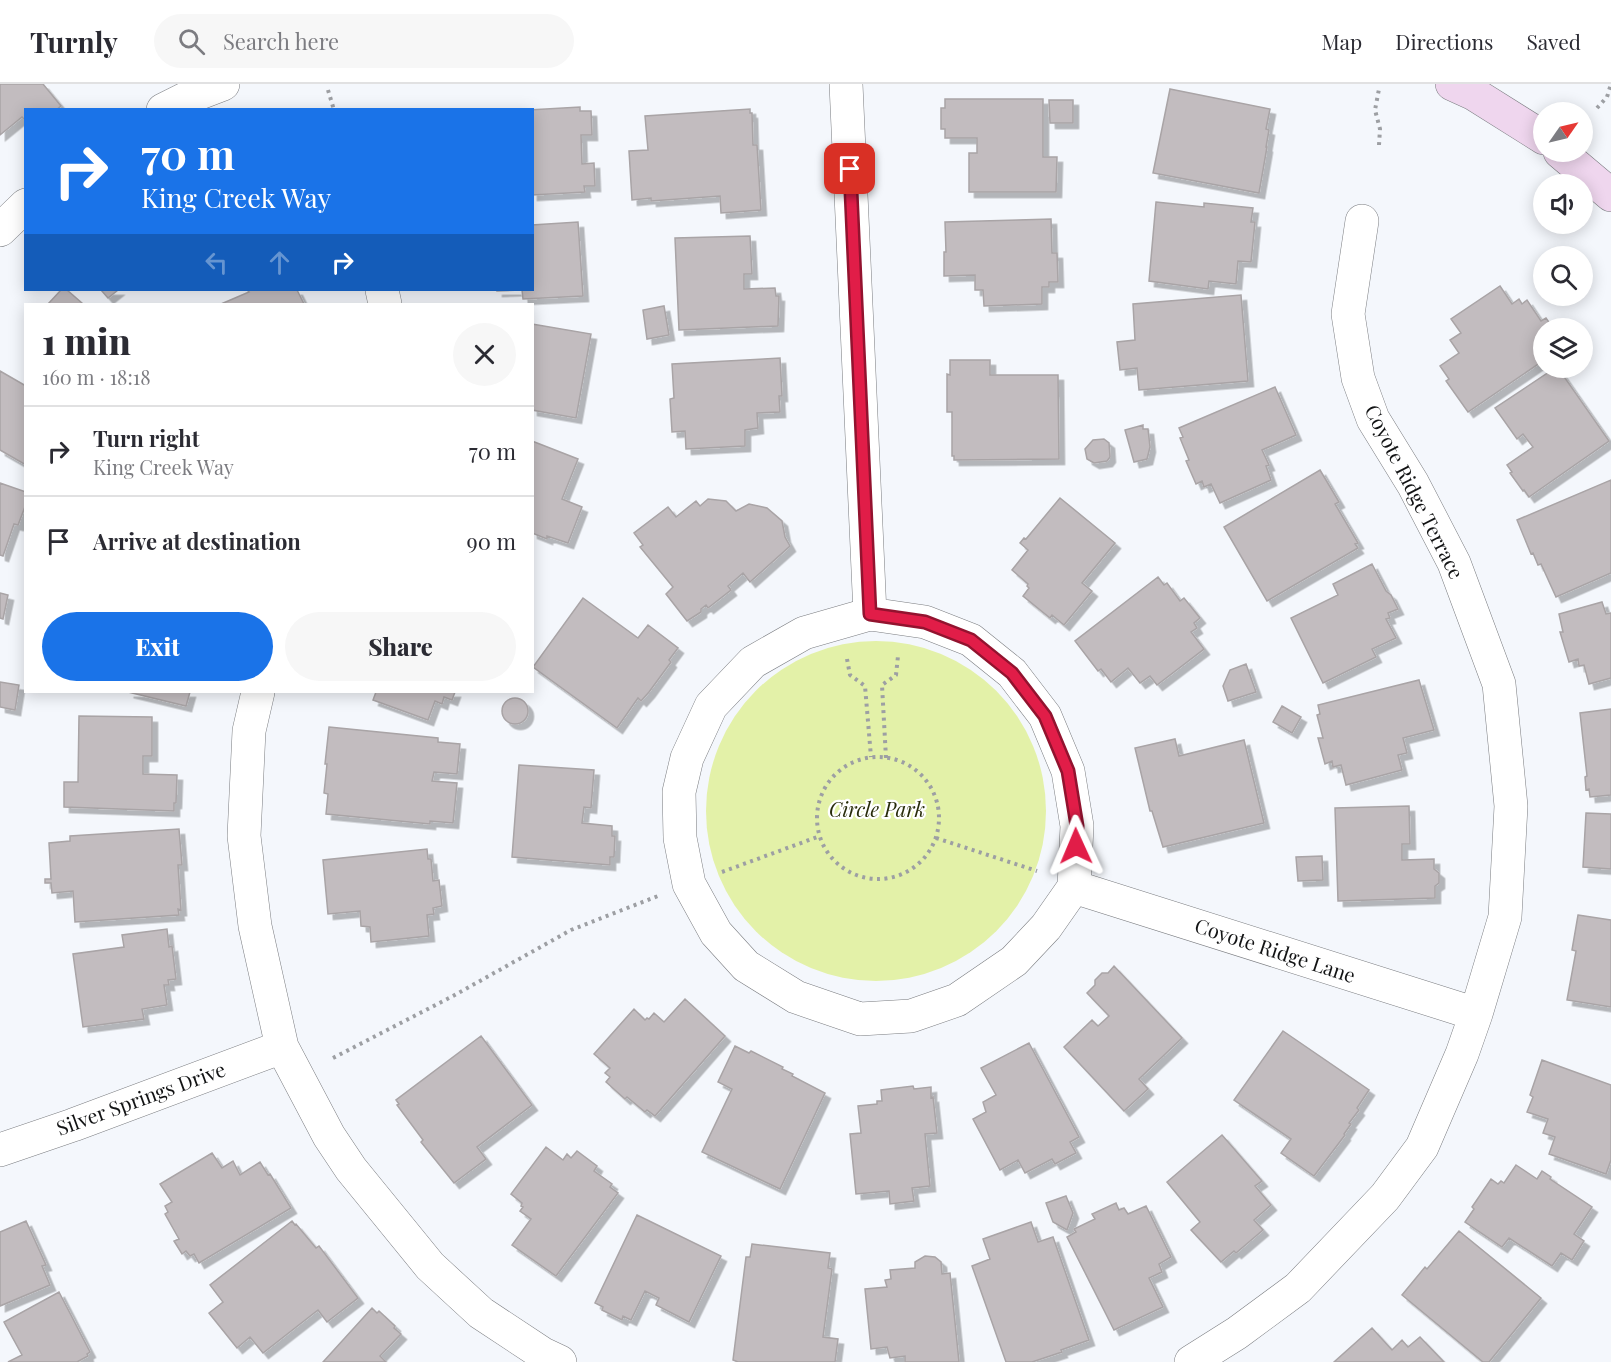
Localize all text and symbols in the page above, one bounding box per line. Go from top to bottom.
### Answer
search box [154,14,574,68]
text: Turnly [30,23,118,60]
icon: search [175,25,208,58]
text: Search here [223,26,339,56]
text: Map [1321,27,1362,55]
text: Directions [1395,27,1493,55]
text: Saved [1526,27,1581,55]
north arrow [1533,102,1593,162]
map controls [1533,102,1593,378]
text: 70 m [141,125,235,181]
icon: right [42,132,120,210]
pin [824,143,875,194]
icon: arrive [833,152,866,185]
button: sound [1533,174,1593,234]
text: King Creek Way [141,179,331,215]
icon: left [200,246,233,279]
icon: ahead [263,246,296,279]
icon: right [326,246,359,279]
button: search [1533,246,1593,306]
text: 1 min [42,316,131,364]
button: layers [1533,318,1593,378]
button: close [453,323,516,386]
text: 160 m · 18:18 [42,363,151,390]
street label: Coyote Ridge Terrace [1360,400,1471,583]
text: Turn right [93,423,199,453]
icon: right [42,435,75,468]
text: 70 m [469,436,516,466]
text: King Creek Way [93,453,234,480]
icon: arrive [42,525,75,558]
text: Arrive at destination [93,526,301,556]
text: 90 m [467,526,516,556]
button: Exit [42,612,273,681]
button: Share [285,612,516,681]
park label: Circle Park [829,795,925,822]
position arrow [1044,814,1108,878]
street label: Coyote Ridge Lane [1192,911,1359,988]
street label: Silver Springs Drive [52,1054,229,1141]

